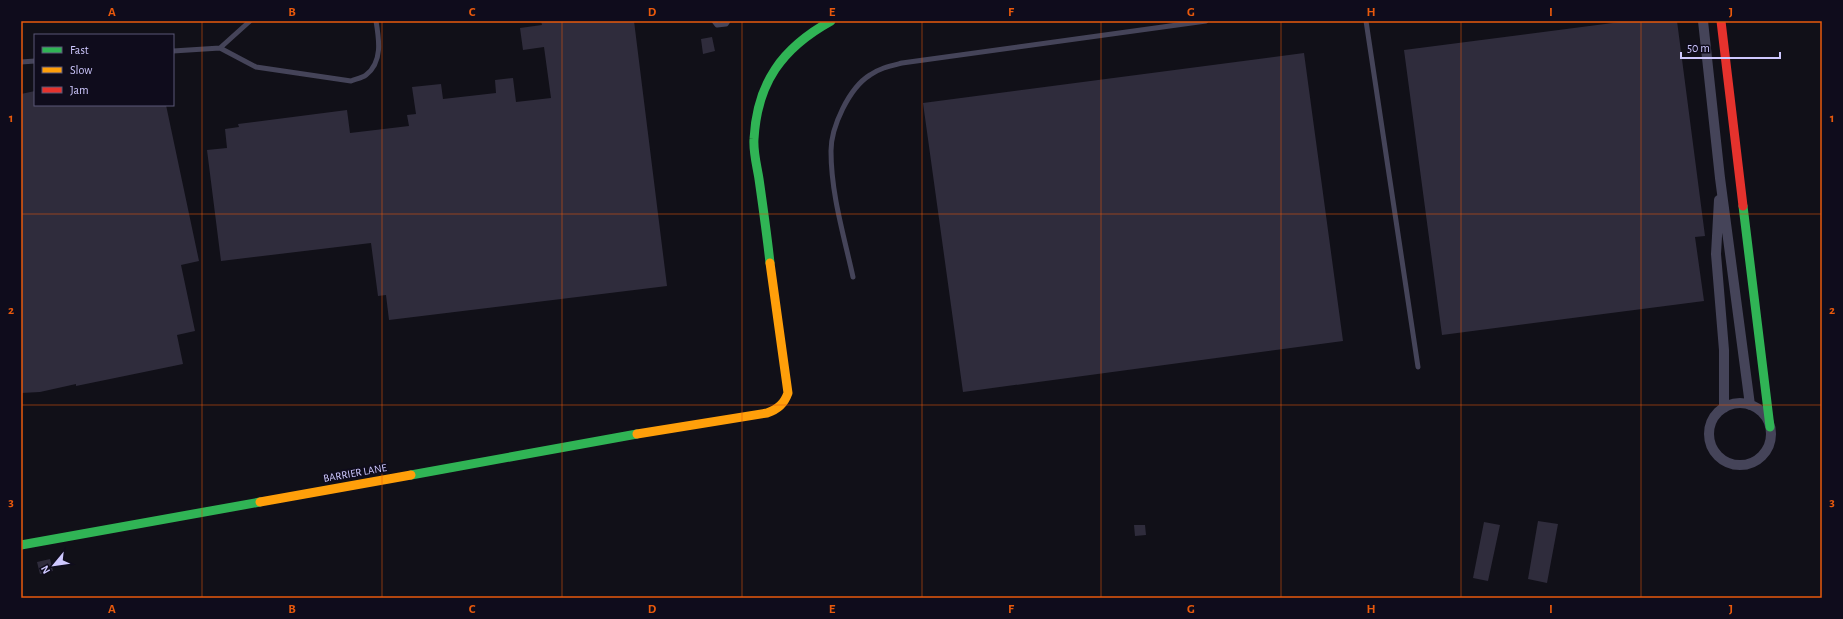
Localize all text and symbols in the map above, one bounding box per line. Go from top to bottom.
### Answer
text: A [108,6,116,19]
text: B [288,6,296,19]
text: C [469,6,476,19]
text: D [648,6,657,19]
text: E [829,6,836,19]
text: F [1008,6,1015,19]
text: G [1187,6,1195,19]
text: H [1366,6,1376,19]
text: I [1549,6,1553,19]
text: J [1729,6,1733,19]
legend [34,34,174,106]
scale bar [1681,34,1780,60]
text: 50 m [1687,42,1710,54]
text: Fast [70,44,89,56]
text: Slow [70,64,92,76]
text: Jam [70,84,89,96]
text: 1 [9,112,13,125]
text: 1 [1830,112,1834,125]
text: 2 [8,304,14,317]
text: 2 [1829,304,1835,317]
street label: BARRIER LANE [322,462,388,484]
text: 3 [8,496,14,509]
text: 3 [1829,496,1835,509]
north arrow [34,545,74,585]
text: N [39,564,52,576]
text: A [108,603,116,616]
text: B [288,603,296,616]
text: C [469,603,476,616]
text: D [648,603,657,616]
text: E [829,603,836,616]
text: F [1008,603,1015,616]
text: G [1187,603,1195,616]
text: H [1366,603,1376,616]
text: I [1549,603,1553,616]
text: J [1729,603,1733,616]

